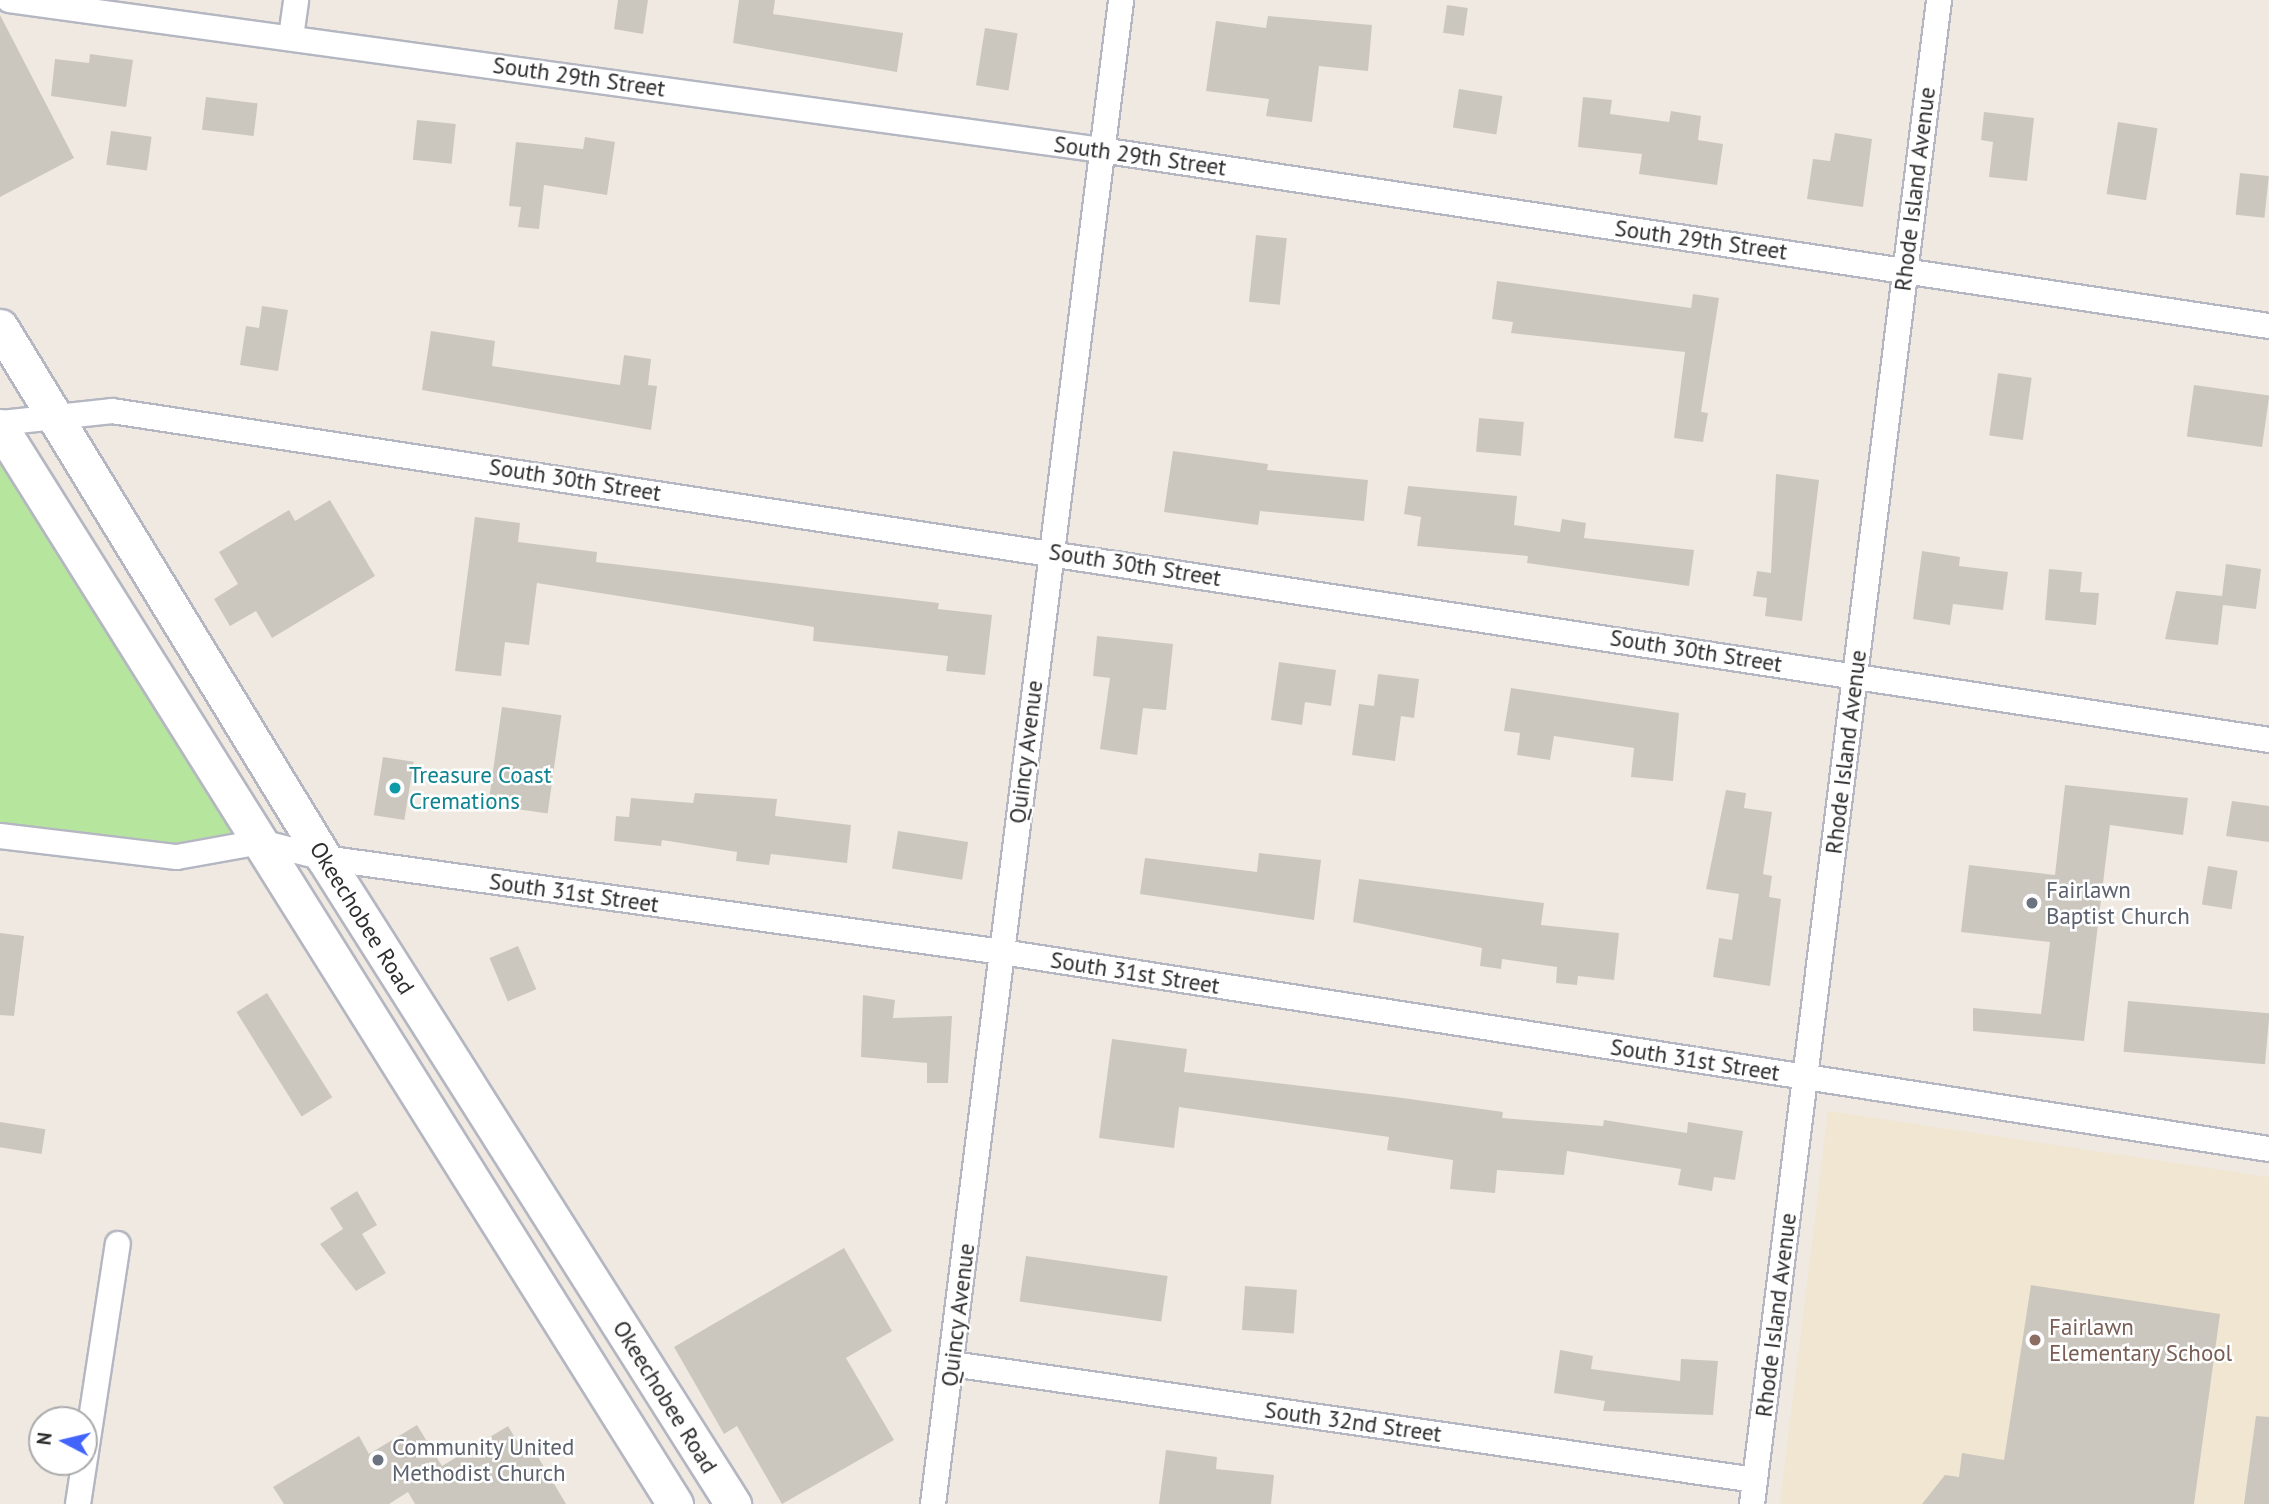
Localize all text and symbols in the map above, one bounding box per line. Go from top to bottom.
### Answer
street label: South 29th Street [491,51,667,103]
street label: Rhode Island Avenue [1889,85,1941,293]
street label: South 29th Street [1052,130,1228,182]
street label: South 29th Street [1613,214,1789,266]
street label: South 30th Street [487,453,663,507]
street label: South 30th Street [1047,538,1223,592]
street label: South 30th Street [1608,624,1784,678]
street label: Rhode Island Avenue [1820,648,1872,856]
street label: Quincy Avenue [1003,678,1049,826]
place label: Treasure Coast Cremations [409,761,552,815]
marker: Treasure Coast Cremations [387,780,403,796]
street label: Okeechobee Road [304,836,420,1000]
street label: South 31st Street [487,867,661,919]
place label: Fairlawn Baptist Church [2046,876,2190,930]
marker: Fairlawn Baptist Church [2024,895,2040,911]
street label: South 31st Street [1048,946,1222,1000]
street label: South 31st Street [1608,1033,1782,1087]
street label: Rhode Island Avenue [1750,1211,1802,1419]
street label: Quincy Avenue [935,1241,981,1389]
place label: Fairlawn Elementary School [2049,1313,2233,1367]
street label: Okeechobee Road [607,1315,723,1479]
marker: Fairlawn Elementary School [2027,1332,2043,1348]
street label: South 32nd Street [1263,1396,1443,1448]
north arrow [28,1406,98,1476]
text: N [31,1431,57,1446]
place label: Community United Methodist Church [392,1433,575,1487]
marker: Community United Methodist Church [370,1452,386,1468]

